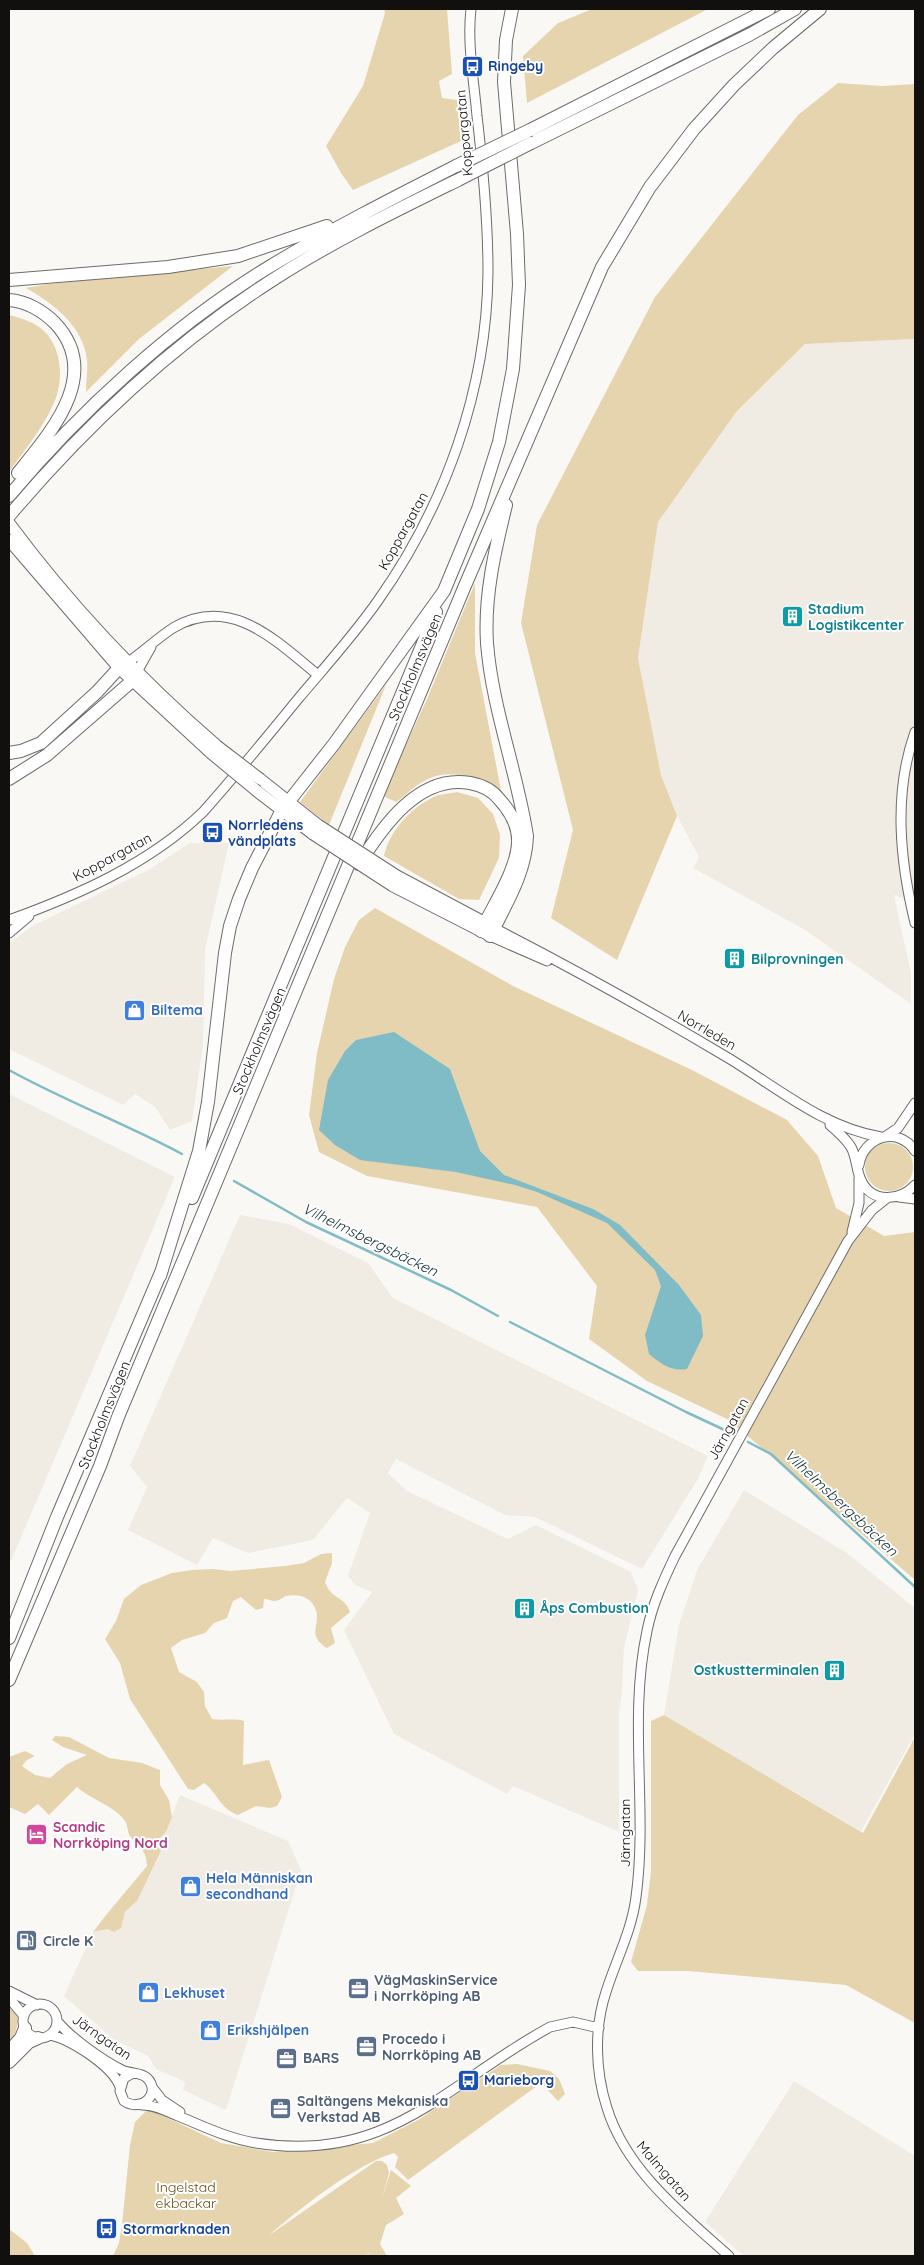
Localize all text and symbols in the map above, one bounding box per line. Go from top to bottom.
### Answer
bus stop icon: Ringeby [460,54,484,78]
place label: Ringeby [488,57,543,75]
street label: Koppargatan [451,89,477,177]
street label: Koppargatan [374,489,432,573]
place label: Stadium Logistikcenter [808,600,904,634]
building icon: Stadium Logistikcenter [780,605,804,629]
street label: Stockholmsvägen [384,611,446,723]
place label: Norrledens vändplats [228,816,303,850]
bus stop icon: Norrledens vändplats [200,821,224,845]
street label: Koppargatan [69,829,155,885]
building icon: Bilprovningen [723,947,747,971]
place label: Bilprovningen [751,950,844,968]
street label: Stockholmsvägen [228,985,290,1097]
shop icon: Biltema [123,998,147,1022]
place label: Biltema [151,1001,203,1019]
street label: Norrleden [674,1006,740,1054]
water label: Vilhelmsbergsbäcken [300,1199,441,1281]
street label: Stockholmsvägen [74,1358,134,1472]
street label: Järngatan [704,1395,752,1463]
water label: Vilhelmsbergsbäcken [781,1445,902,1560]
building icon: Åps Combustion [512,1596,536,1620]
place label: Åps Combustion [540,1599,649,1617]
building icon: Ostkustterminalen [823,1658,847,1682]
place label: Ostkustterminalen [694,1661,819,1679]
street label: Järngatan [616,1799,634,1867]
place label: Scandic Norrköping Nord [53,1818,168,1852]
hotel icon: Scandic Norrköping Nord [25,1823,49,1847]
place label: Hela Människan secondhand [206,1869,313,1903]
shop icon: Hela Människan secondhand [178,1874,202,1898]
fuel station icon: Circle K [15,1929,39,1953]
place label: Circle K [43,1932,93,1950]
place label: VägMaskinService i Norrköping AB [374,1971,498,2005]
office icon: VägMaskinService i Norrköping AB [346,1976,370,2000]
shop icon: Lekhuset [136,1981,160,2005]
place label: Lekhuset [164,1984,225,2002]
street label: Järngatan [69,2010,135,2064]
shop icon: Erikshjälpen [199,2018,223,2042]
place label: Erikshjälpen [227,2021,309,2039]
place label: Procedo i Norrköping AB [382,2030,481,2064]
office icon: Procedo i Norrköping AB [354,2035,378,2059]
office icon: BARS [275,2046,299,2070]
place label: BARS [303,2049,339,2067]
bus stop icon: Marieborg [456,2068,480,2092]
place label: Marieborg [484,2071,554,2089]
place label: Saltängens Mekaniska Verkstad AB [297,2092,448,2126]
office icon: Saltängens Mekaniska Verkstad AB [269,2097,293,2121]
street label: Malmgatan [633,2137,695,2205]
park label: Ingelstad ekbackar [156,2178,217,2212]
bus stop icon: Stormarknaden [95,2217,119,2241]
place label: Stormarknaden [123,2220,230,2238]

